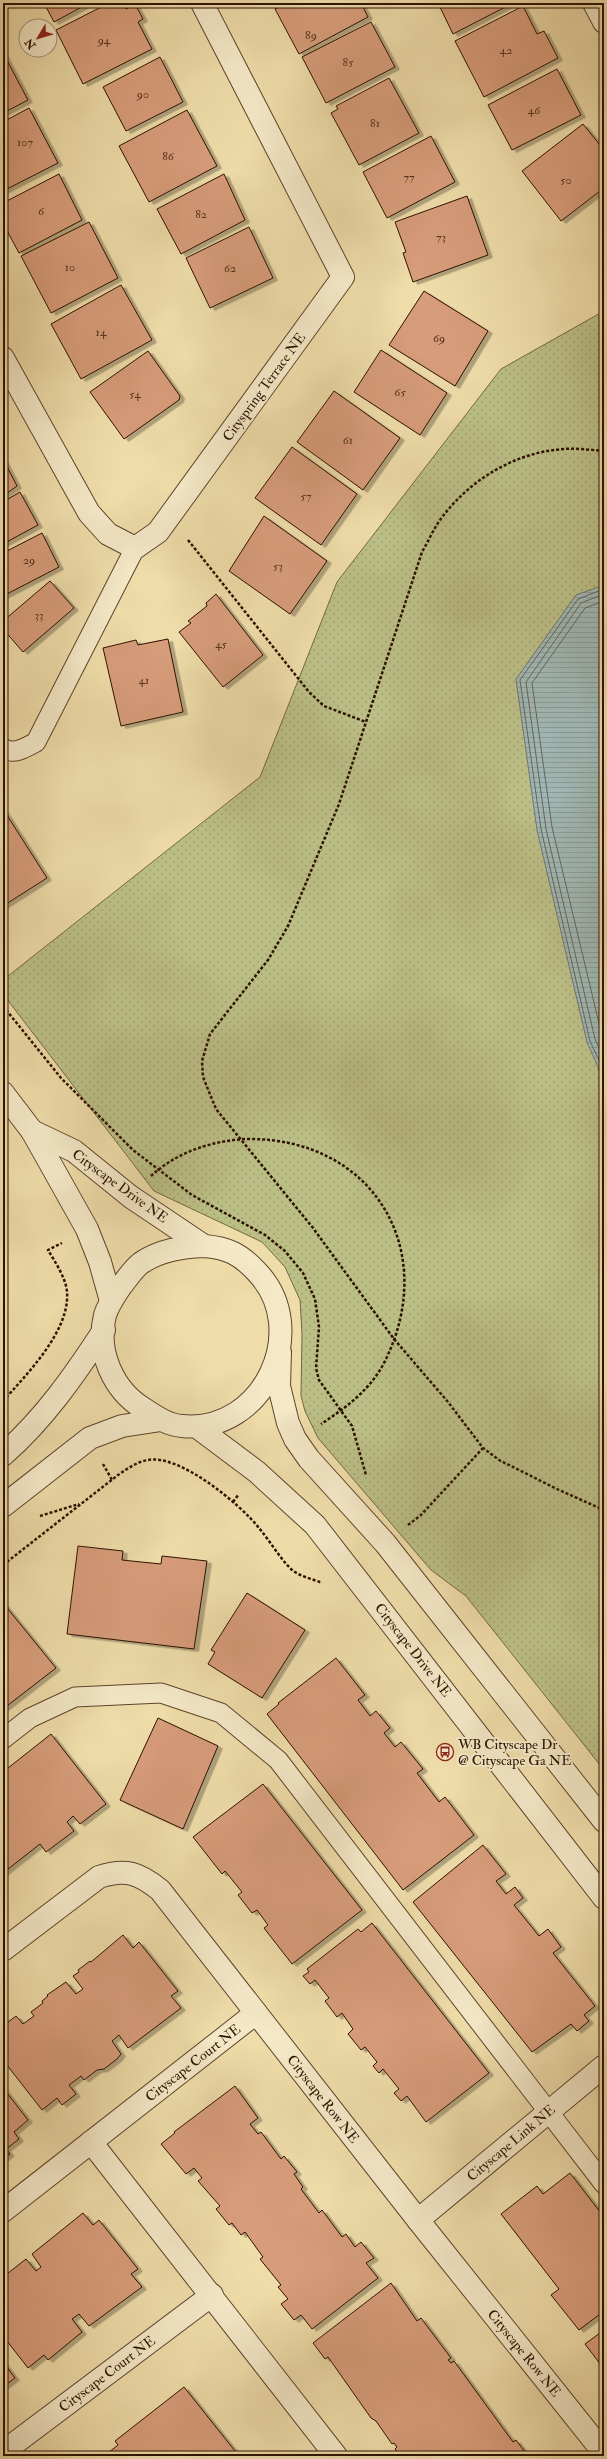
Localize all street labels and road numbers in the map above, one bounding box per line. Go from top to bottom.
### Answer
street label: Cityspring Terrace NE [219,329,310,445]
street label: Cityscape Drive NE [68,1146,171,1227]
street label: Cityscape Drive NE [370,1600,455,1701]
street label: Cityscape Court NE [142,2021,245,2106]
street label: Cityscape Row NE [282,2051,363,2147]
street label: Cityscape Link NE [463,2101,559,2186]
street label: Cityscape Row NE [483,2306,564,2401]
street label: Cityscape Court NE [56,2332,159,2417]

